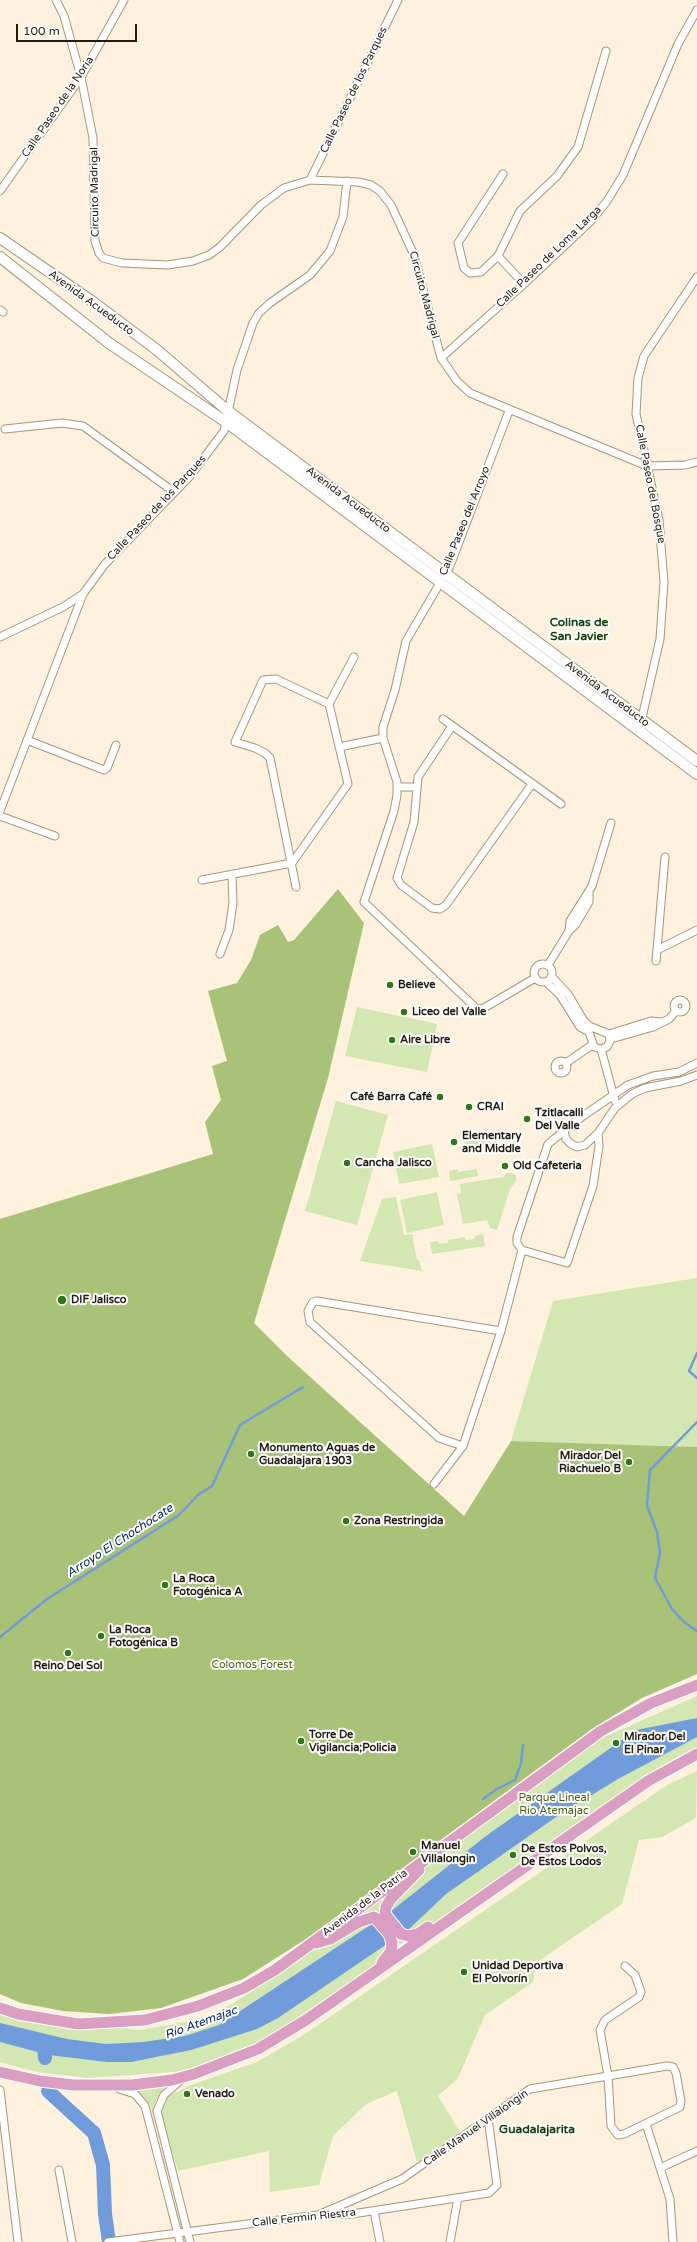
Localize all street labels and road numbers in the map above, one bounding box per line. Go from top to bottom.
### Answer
street label: Calle Paseo de los Parques [318,25,390,155]
street label: Calle Paseo de la Noria [19,54,97,160]
street label: Circuito Madrigal [88,147,102,237]
street label: Calle Paseo de Loma Larga [494,203,604,311]
street label: Circuito Madrigal [406,250,442,340]
street label: Avenida Acueducto [46,268,136,338]
street label: Calle Paseo del Bosque [632,423,668,545]
street label: Calle Paseo de los Parques [105,453,209,563]
street label: Avenida Acueducto [303,464,393,536]
street label: Calle Paseo del Arroyo [437,464,493,578]
street label: Avenida Acueducto [562,658,652,730]
street label: Avenida de la Patria [320,1867,410,1939]
street label: Calle Manuel Villalongín [421,2087,531,2169]
street label: Calle Fermín Riestra [252,2206,356,2230]

